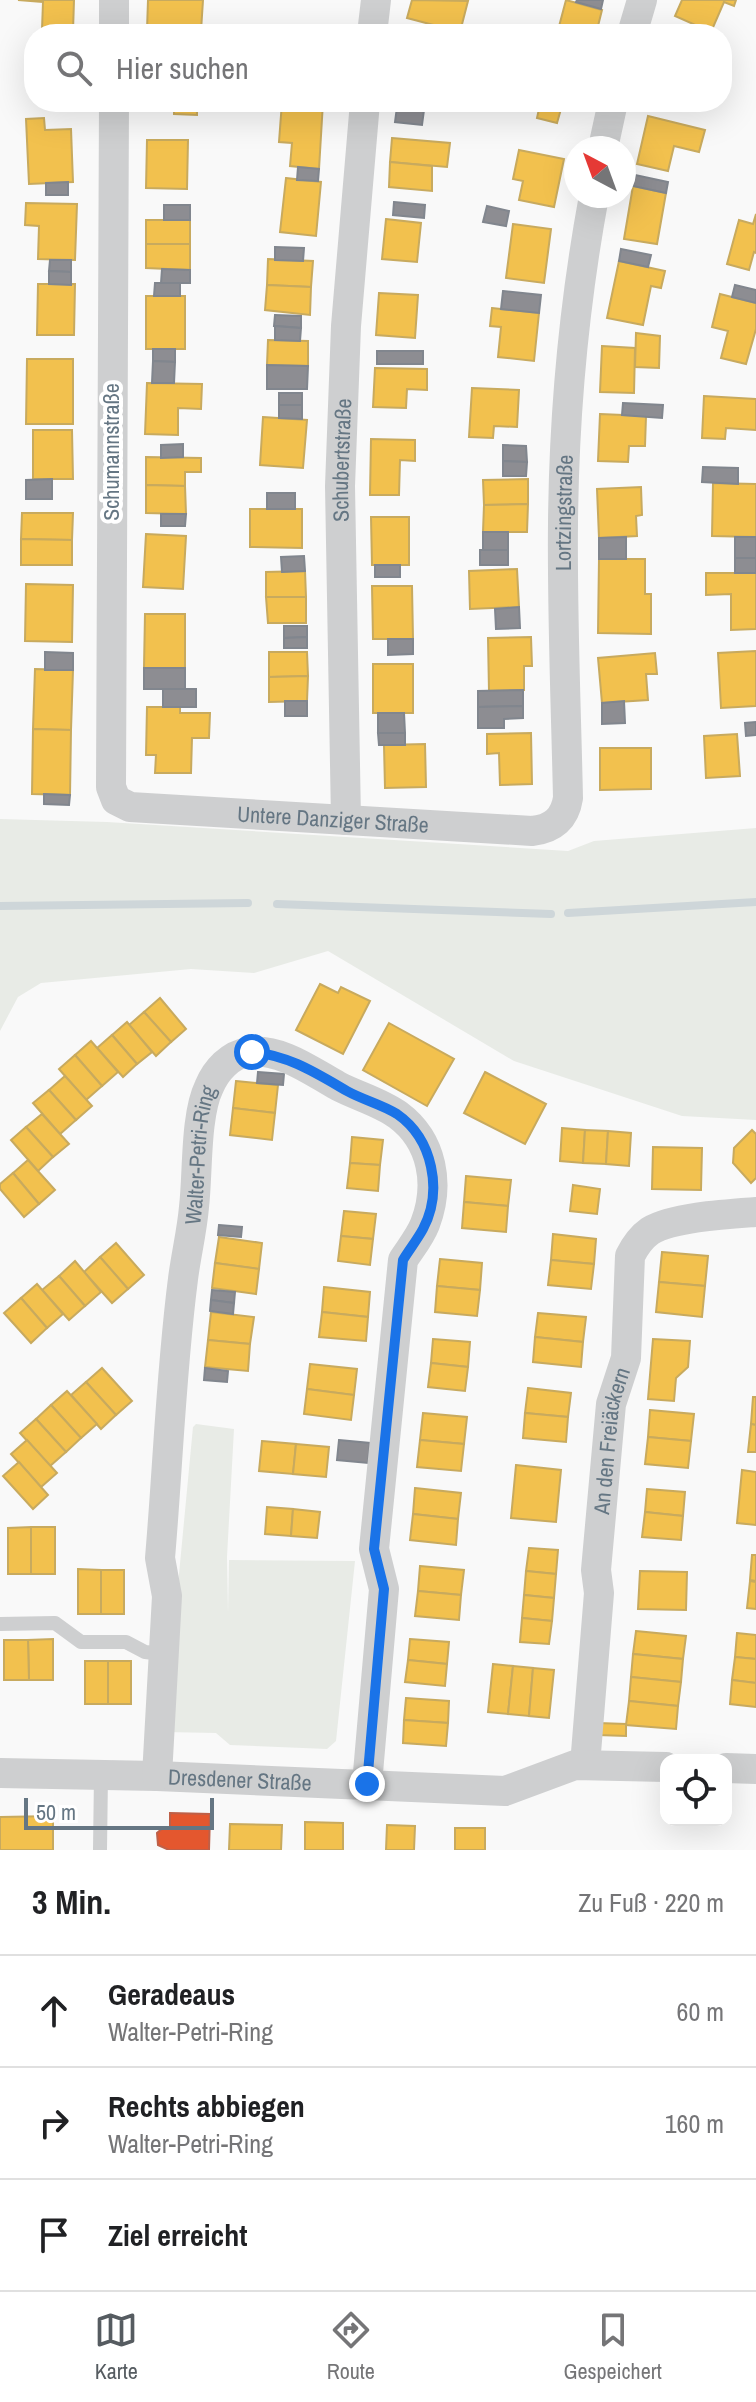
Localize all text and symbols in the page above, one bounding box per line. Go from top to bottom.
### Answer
search box [24,24,732,112]
icon: search [52,46,96,90]
text: Hier suchen [116,48,249,88]
north arrow [564,136,636,208]
street label: Schumannstraße [96,383,126,521]
street label: Schubertstraße [325,398,358,522]
street label: Lortzingstraße [548,454,580,571]
street label: Untere Danziger Straße [236,798,430,840]
route start [234,1034,270,1070]
street label: Walter-Petri-Ring [177,1081,223,1226]
street label: An den Freiäckern [586,1363,637,1517]
map controls [660,1754,732,1826]
button: locate [660,1754,732,1826]
street label: Dresdener Straße [168,1761,312,1798]
route end [349,1766,385,1802]
scale bar [24,1794,214,1830]
text: 50 m [36,1797,76,1827]
text: 3 Min. [32,1879,111,1925]
text: Zu Fuß · 220 m [578,1885,724,1920]
text: Geradeaus [108,1974,235,2014]
icon: ahead [32,1989,76,2033]
text: 60 m [677,1994,724,2029]
text: Walter-Petri-Ring [108,2014,273,2049]
text: Rechts abbiegen [108,2086,305,2126]
icon: right [32,2101,76,2145]
text: 160 m [665,2106,724,2141]
text: Walter-Petri-Ring [108,2126,273,2161]
icon: arrive [32,2213,76,2257]
text: Ziel erreicht [108,2215,247,2255]
tab: Karte [94,2308,138,2386]
tab: Route [327,2308,375,2386]
tab: Gespeichert [563,2308,662,2386]

